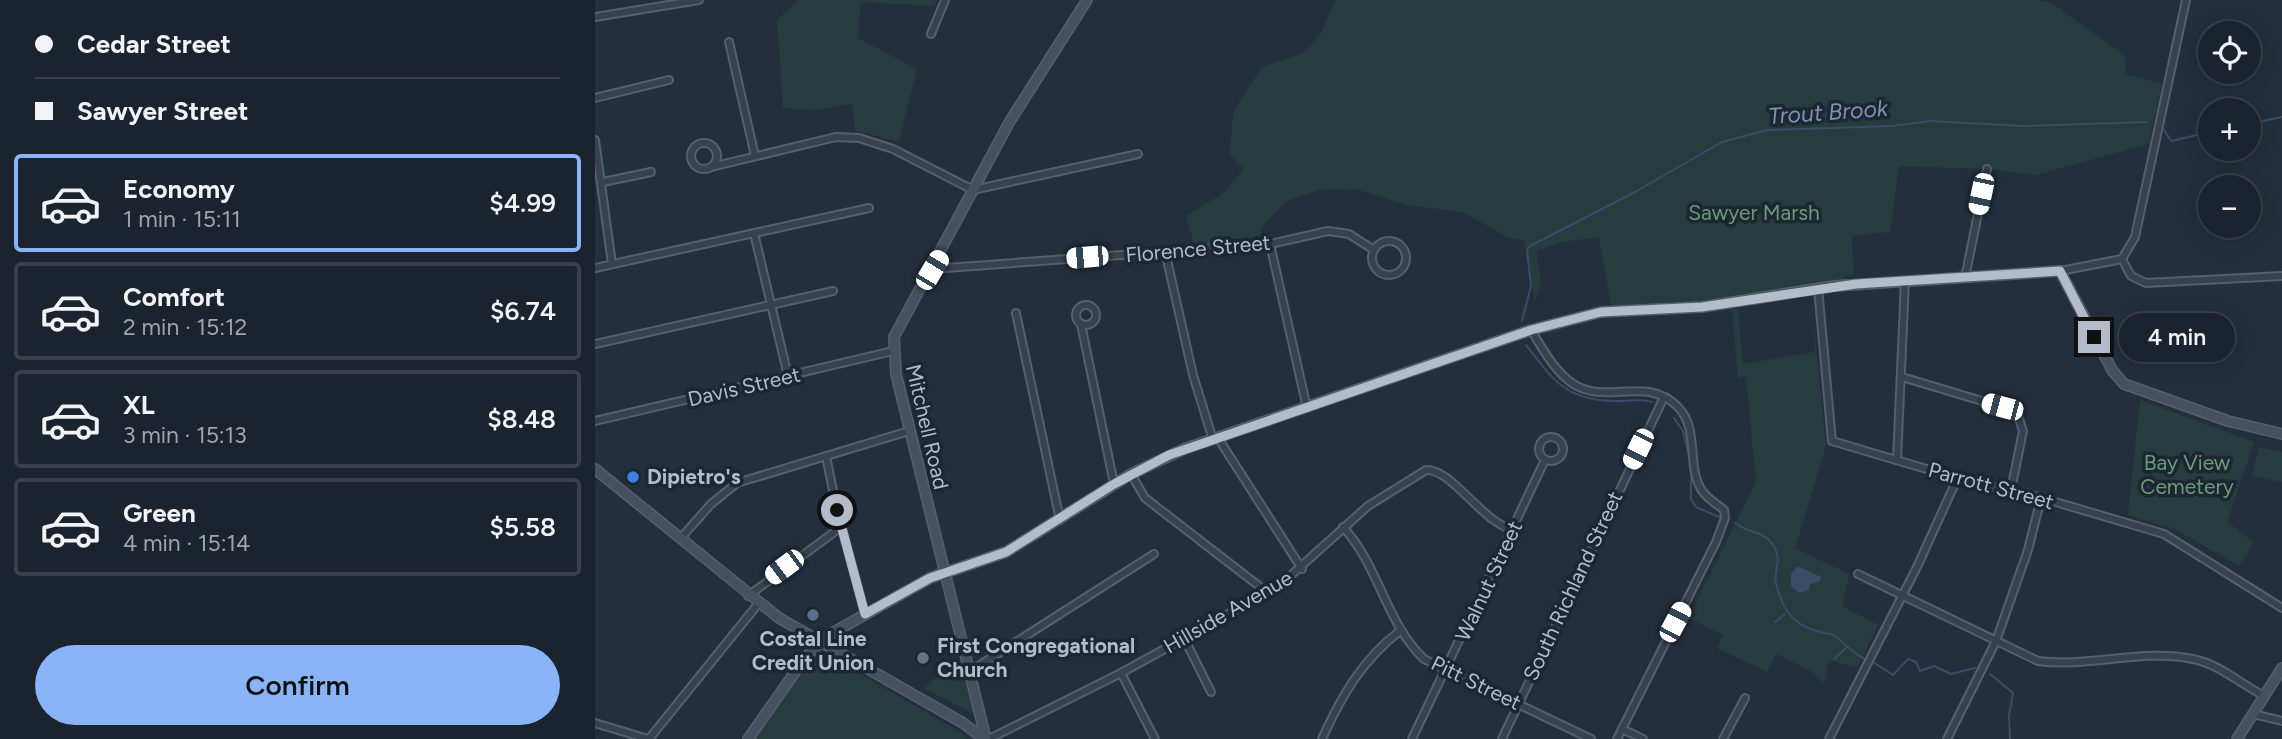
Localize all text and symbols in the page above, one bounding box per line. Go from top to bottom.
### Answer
map controls [2198,21,2261,238]
button: locate [2198,21,2261,84]
text: Cedar Street [77,28,231,60]
water label: Trout Brook [1767,94,1890,130]
text: Sawyer Street [77,95,248,127]
button: + [2198,98,2261,161]
car [1967,171,1996,217]
icon: car [39,172,102,235]
text: Economy [123,173,235,205]
button: − [2198,175,2261,238]
text: $4.99 [489,187,556,219]
park label: Sawyer Marsh [1688,200,1820,225]
text: 1 min · 15:11 [123,205,241,233]
street label: Florence Street [1124,230,1271,267]
car [1066,245,1109,269]
car [913,247,952,293]
icon: car [39,280,102,343]
text: Comfort [123,281,225,313]
text: $6.74 [490,295,556,327]
callout: 4 min [2119,312,2234,362]
text: 2 min · 15:12 [123,313,247,341]
route end [2078,321,2110,353]
text: 4 min [2148,323,2206,351]
street label: Davis Street [685,361,803,412]
street label: Mitchell Road [901,362,954,492]
icon: car [39,388,102,451]
text: XL [123,389,155,421]
car [1979,391,2026,423]
text: $8.48 [487,403,556,435]
text: 3 min · 15:13 [123,421,247,449]
car [1620,426,1657,472]
park label: Bay View Cemetery [2140,450,2234,499]
street label: Parrott Street [1926,457,2057,514]
place label: Dipietro's [647,464,741,489]
marker: Dipietro's [625,469,641,485]
street label: South Richland Street [1518,487,1627,684]
route start [821,494,853,526]
icon: car [39,496,102,559]
text: Green [123,497,196,529]
text: $5.58 [489,511,556,543]
street label: Walnut Street [1450,517,1527,645]
text: 4 min · 15:14 [123,529,250,557]
car [761,546,808,588]
street label: Hillside Avenue [1159,565,1297,659]
car [1656,599,1695,645]
marker: Costal Line Credit Union [805,607,821,623]
place label: Costal Line Credit Union [752,626,874,675]
place label: First Congregational Church [937,633,1135,682]
button: Confirm [35,645,560,725]
marker: First Congregational Church [915,650,931,666]
street label: Pitt Street [1427,650,1525,715]

